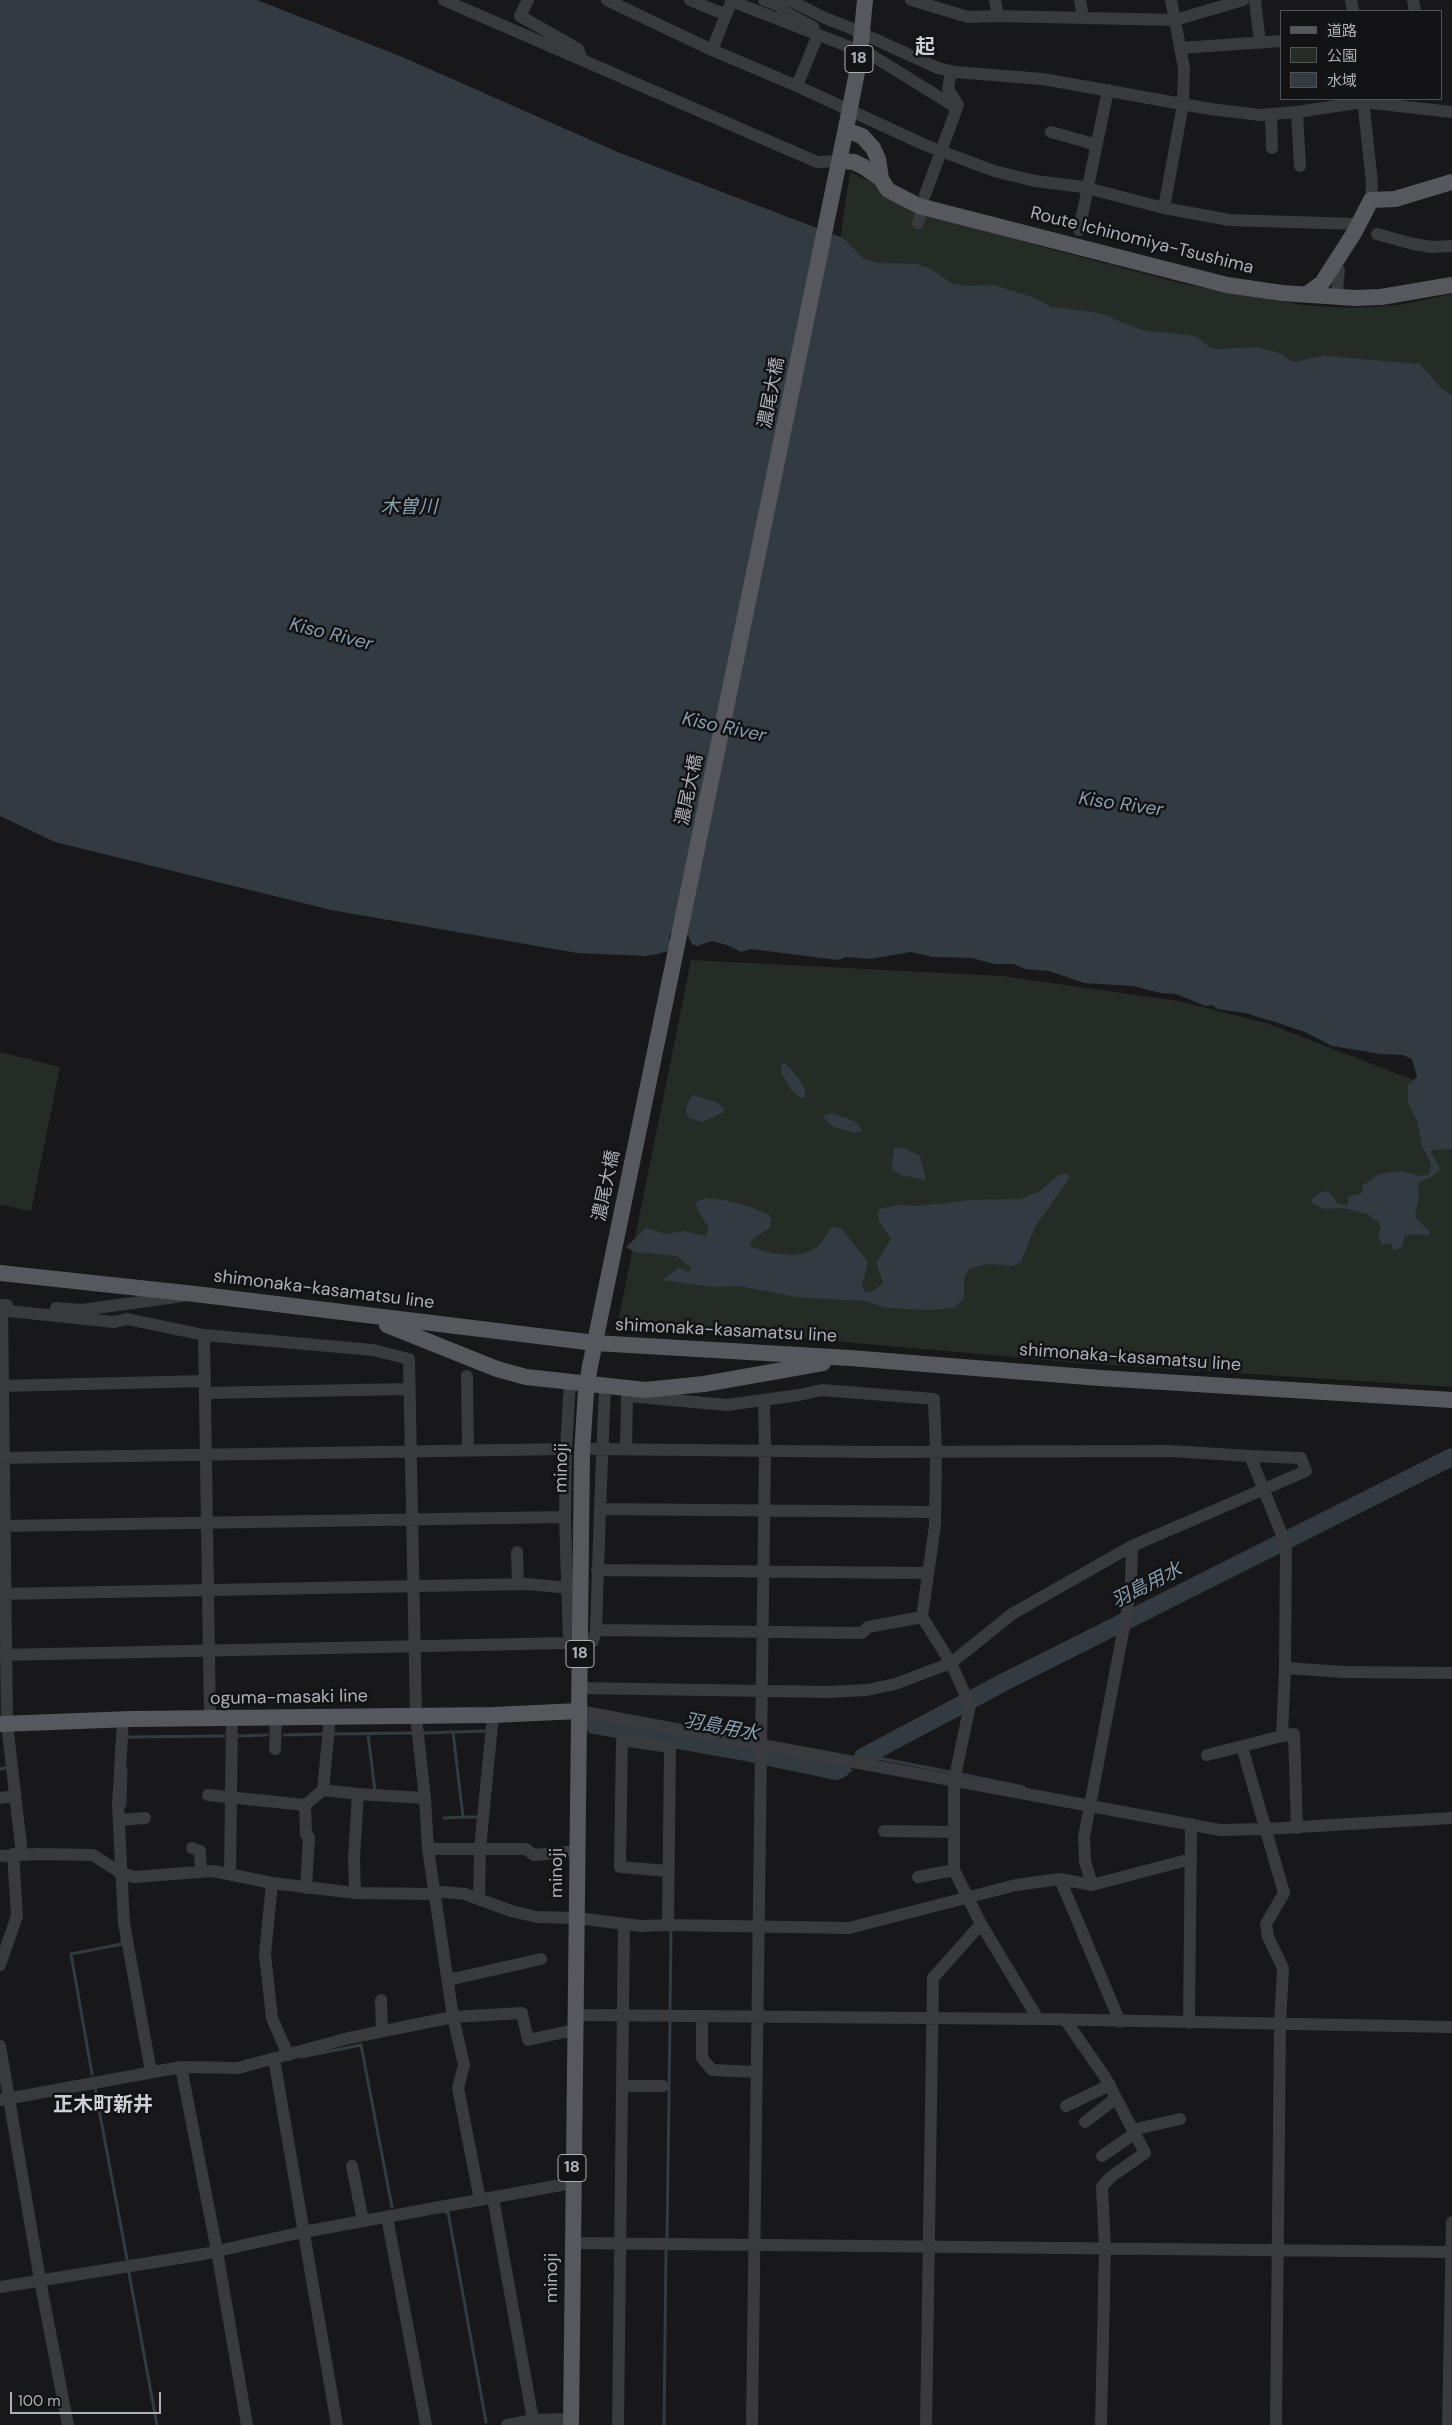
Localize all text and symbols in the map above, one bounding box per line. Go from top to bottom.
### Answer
legend [1280,10,1442,100]
text: 道路 [1327,21,1357,41]
district label: 起 [915,36,935,60]
road number: 18 [845,46,873,72]
text: 公園 [1327,46,1357,66]
text: 水域 [1327,71,1357,91]
street label: Route Ichinomiya-Tsushima [1028,203,1256,279]
street label: 濃尾大橋 [755,356,789,430]
water label: 木曽川 [381,497,437,519]
water label: Kiso River [287,614,375,656]
water label: Kiso River [680,708,768,748]
street label: 濃尾大橋 [672,753,708,827]
water label: Kiso River [1077,788,1165,822]
street label: 濃尾大橋 [589,1149,625,1223]
street label: shimonaka-kasamatsu line [212,1266,436,1314]
street label: shimonaka-kasamatsu line [614,1314,838,1348]
street label: shimonaka-kasamatsu line [1018,1339,1242,1377]
street label: minoji [551,1443,573,1493]
water label: 羽島用水 [1108,1559,1186,1613]
road number: 18 [566,1640,594,1668]
street label: oguma-masaki line [210,1686,368,1710]
water label: 羽島用水 [682,1710,760,1746]
street label: minoji [546,1848,568,1898]
district label: 正木町新井 [53,2094,153,2118]
road number: 18 [558,2154,586,2182]
street label: minoji [541,2253,563,2303]
scale bar [12,2382,164,2414]
text: 100 m [18,2391,61,2411]

